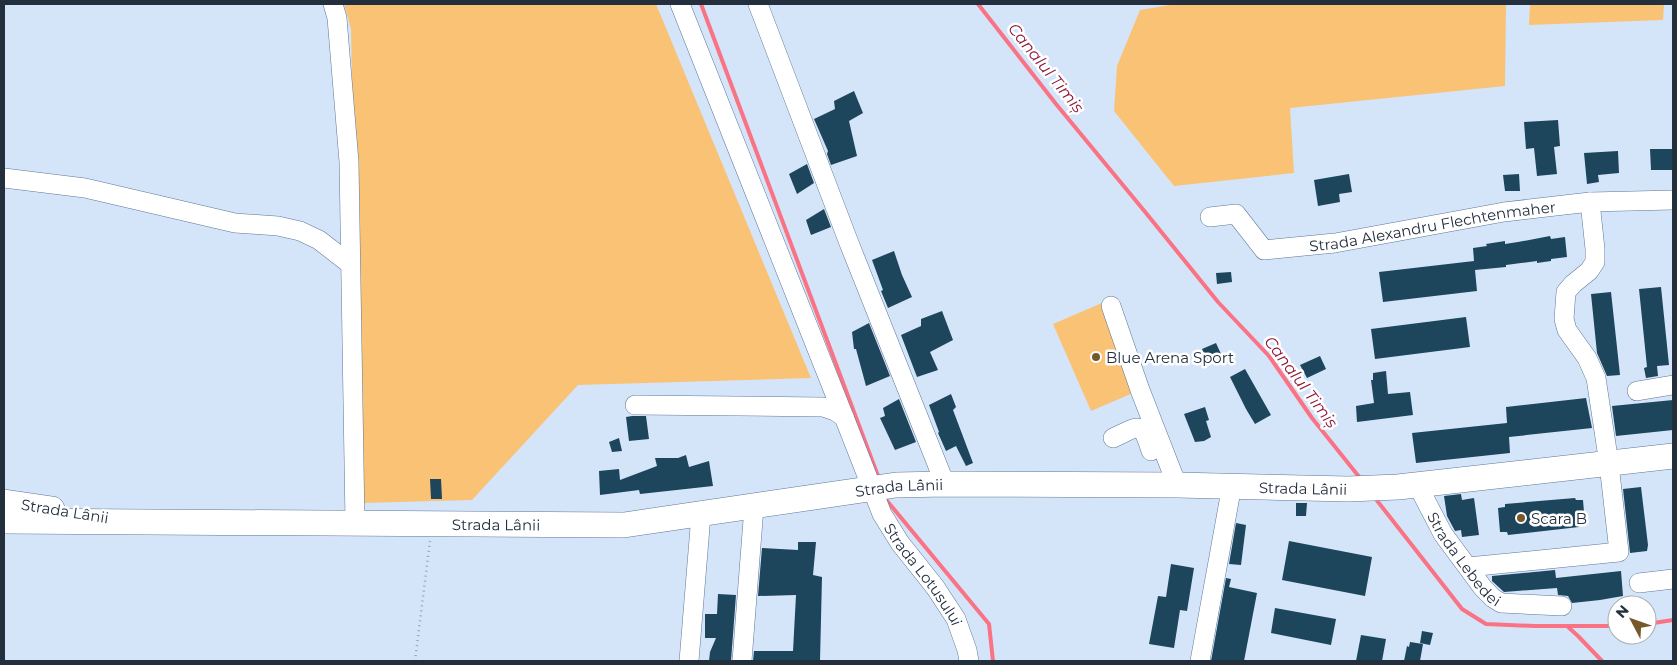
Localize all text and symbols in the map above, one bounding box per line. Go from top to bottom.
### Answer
water label: Canalul Timiș [1003,19,1088,117]
street label: Strada Alexandru Flechtenmaher [1308,197,1557,255]
water label: Canalul Timiș [1260,332,1342,432]
place label: Blue Arena Sport [1106,348,1234,367]
marker: Blue Arena Sport [1090,351,1102,363]
street label: Strada Lânii [854,475,943,500]
street label: Strada Lânii [1259,477,1347,498]
street label: Strada Lânii [20,495,110,527]
street label: Strada Lebedei [1424,509,1505,610]
place label: Scara B [1531,509,1587,528]
marker: Scara B [1515,512,1527,524]
street label: Strada Lânii [452,514,540,534]
street label: Strada Lotusului [880,519,967,628]
north arrow [1607,595,1657,645]
text: N [1612,601,1633,622]

